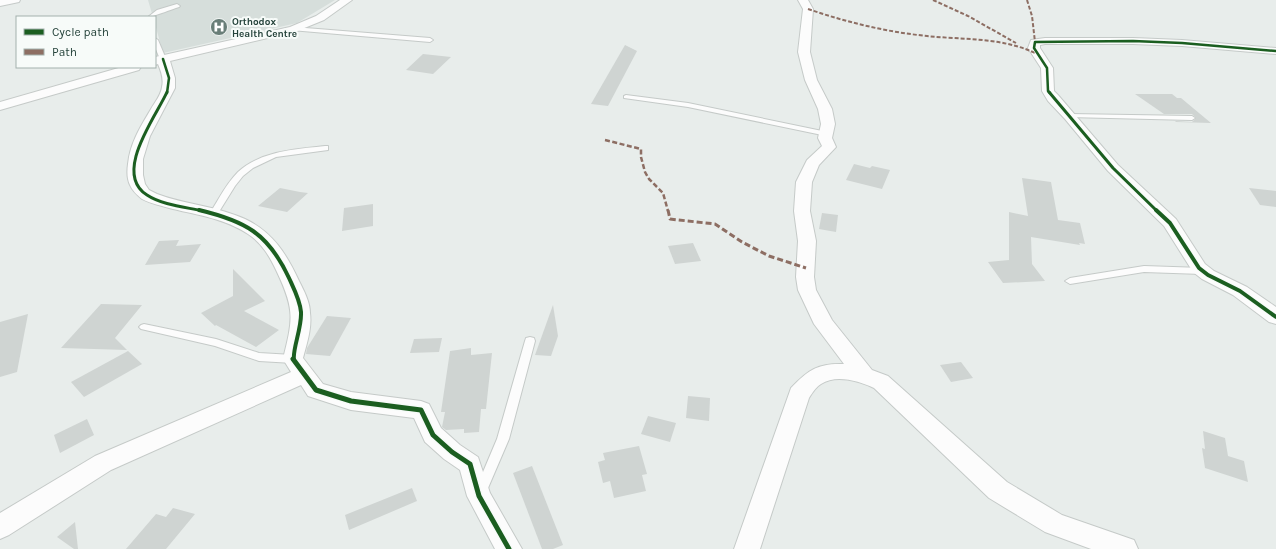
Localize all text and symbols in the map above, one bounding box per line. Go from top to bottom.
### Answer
legend [16,16,156,68]
place label: Orthodox Health Centre [232,16,297,40]
hospital icon: Orthodox Health Centre [209,17,229,37]
text: Cycle path [52,25,109,39]
text: Path [52,45,77,59]

